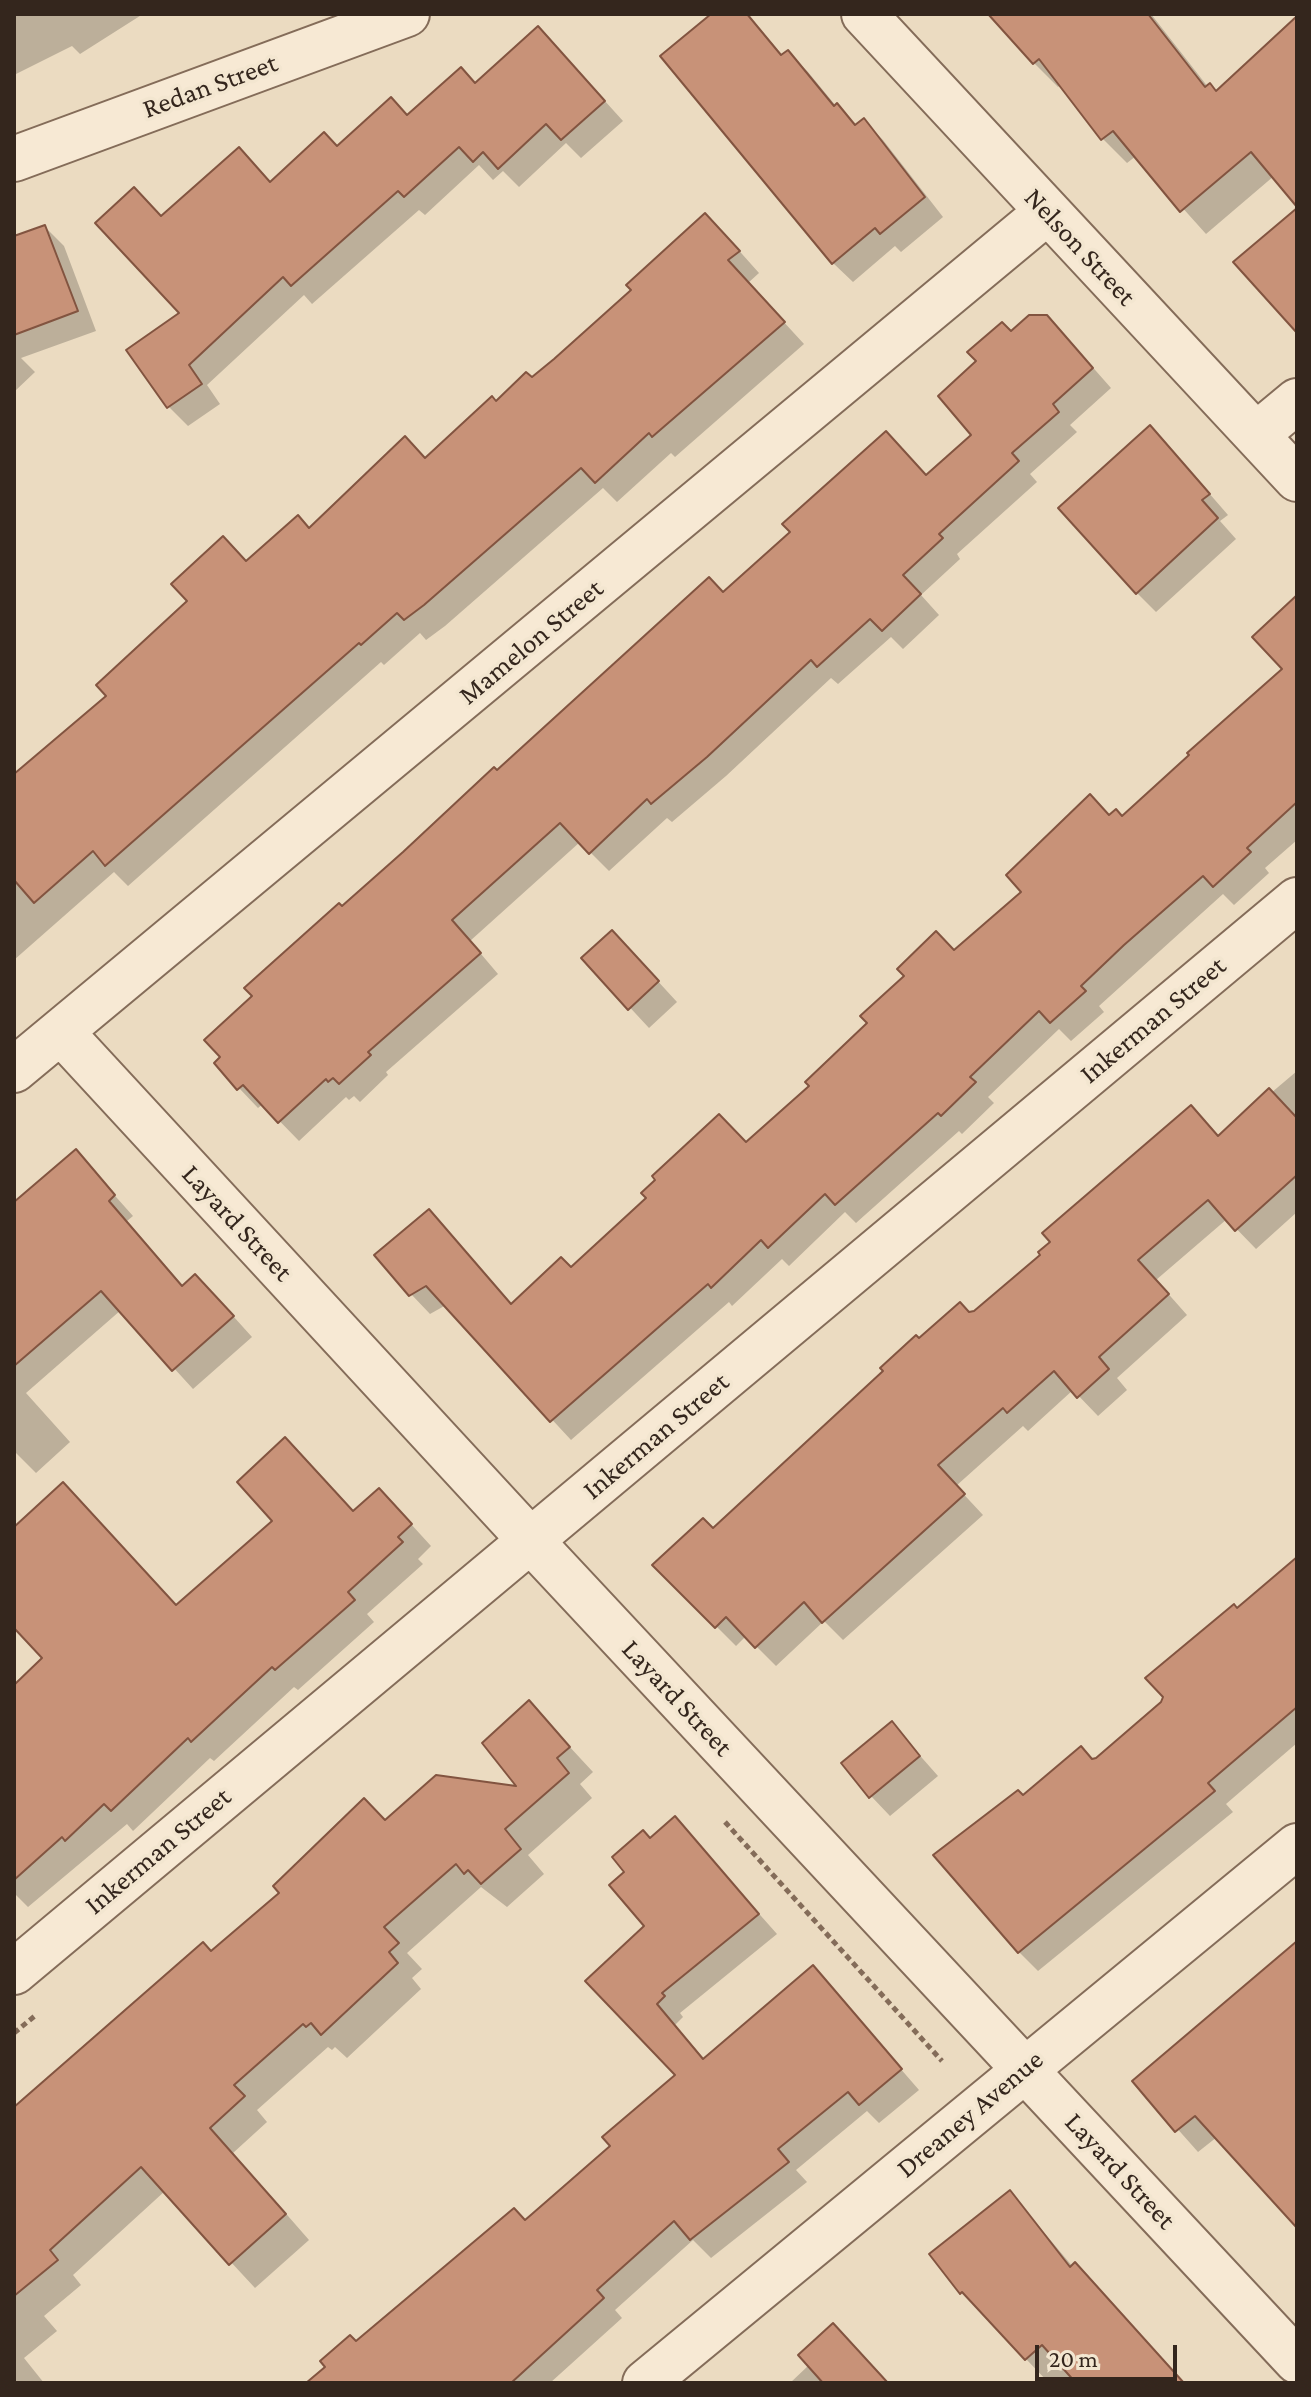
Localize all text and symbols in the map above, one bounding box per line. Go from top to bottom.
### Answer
street label: Redan Street [138,46,282,126]
street label: Nelson Street [1017,181,1143,313]
street label: Mamelon Street [452,572,610,712]
street label: Inkerman Street [1073,949,1233,1091]
street label: Layard Street [174,1158,300,1288]
street label: Inkerman Street [576,1365,736,1507]
street label: Layard Street [614,1633,740,1763]
street label: Inkerman Street [78,1780,238,1922]
street label: Dreaney Avenue [890,2043,1050,2185]
street label: Layard Street [1057,2106,1183,2236]
scale bar [1039,2329,1181,2379]
text: 20 m [1049,2345,1098,2372]

